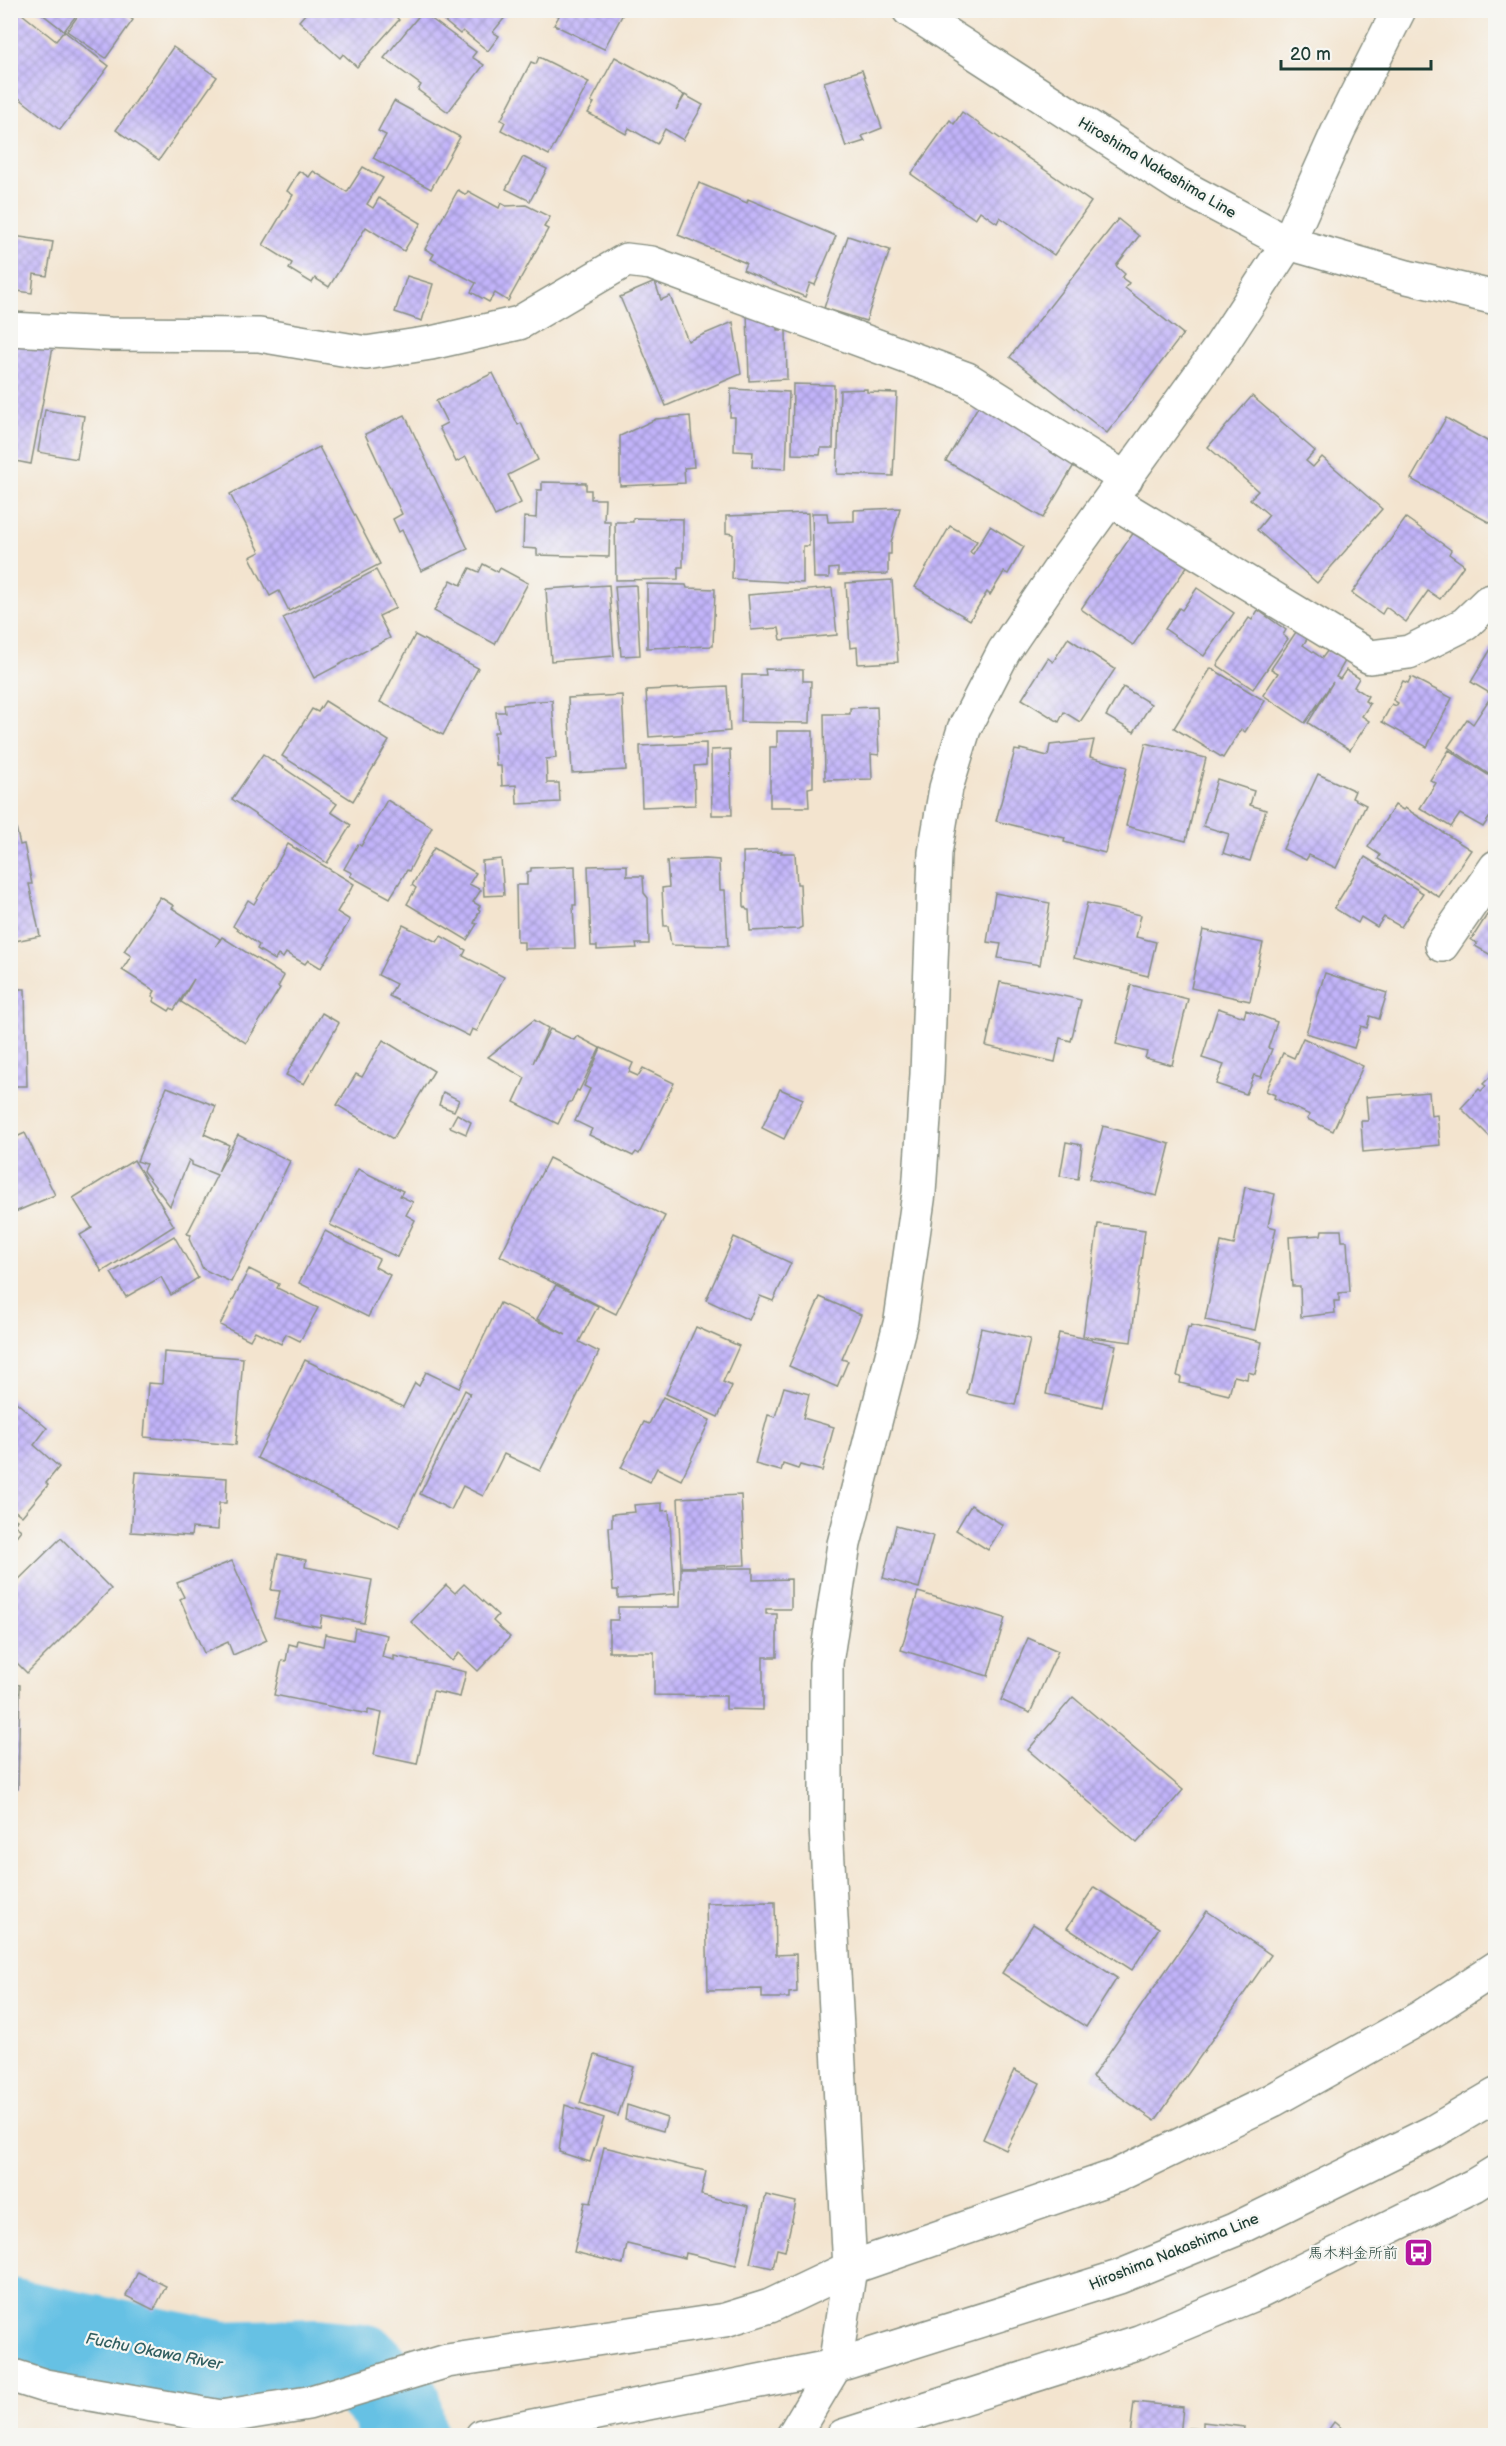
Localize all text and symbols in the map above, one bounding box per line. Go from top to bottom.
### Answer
scale bar [1281,33,1431,71]
text: 20 m [1290,44,1331,65]
street label: Hiroshima Nakashima Line [1074,113,1240,223]
street label: Hiroshima Nakashima Line [1086,2209,1262,2295]
bus stop icon: 馬木料金所前 [1403,2237,1435,2269]
place label: 馬木料金所前 [1308,2244,1398,2263]
water label: Fuchu Okawa River [84,2329,225,2375]

